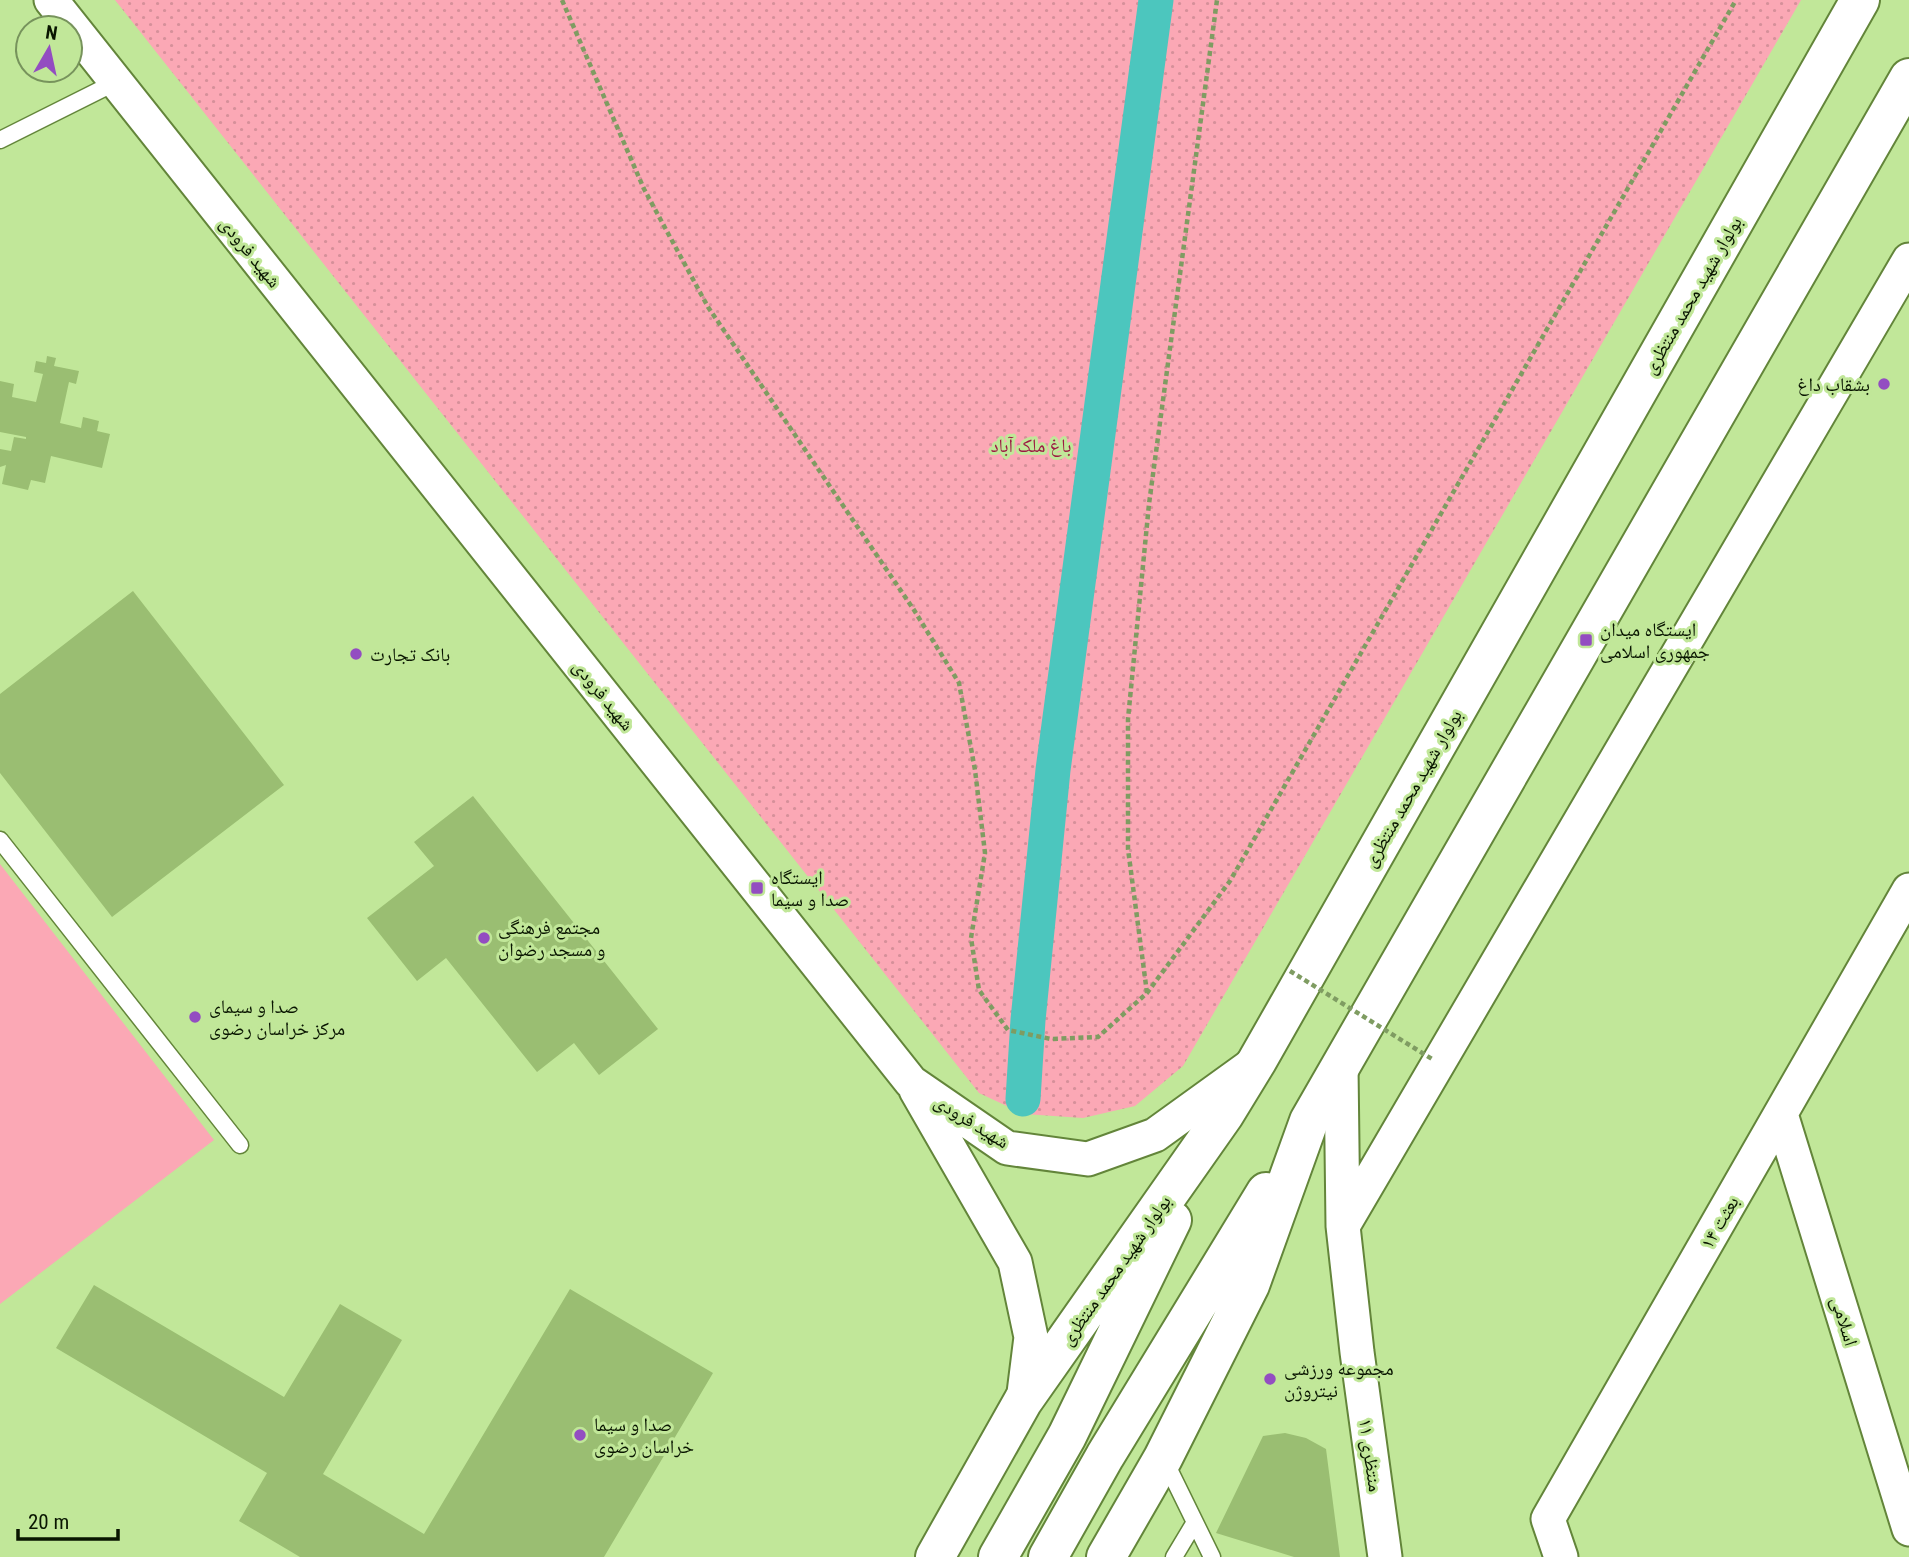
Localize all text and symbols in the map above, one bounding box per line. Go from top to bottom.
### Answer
north arrow [14,14,84,84]
text: N [44,20,59,45]
street label: شهید فرودی [215,212,286,292]
street label: بولوار شهید محمد منتظری [1638,212,1747,378]
place label: بشقاب داغ [1797,373,1870,396]
marker: بشقاب داغ [1876,376,1892,392]
park label: باغ ملک آباد [991,434,1071,457]
place label: ایستگاه میدان جمهوری اسلامی [1600,618,1710,663]
marker: ایستگاه میدان جمهوری اسلامی [1578,632,1594,648]
place label: بانک تجارت [370,643,450,666]
marker: بانک تجارت [348,646,364,662]
street label: شهید فرودی [568,655,639,735]
street label: بولوار شهید محمد منتظری [1358,705,1467,871]
place label: ایستگاه صدا و سیما [771,866,849,911]
marker: ایستگاه صدا و سیما [749,880,765,896]
place label: مجتمع فرهنگی و مسجد رضوان [498,916,605,961]
marker: مجتمع فرهنگی و مسجد رضوان [476,930,492,946]
place label: صدا و سیمای مرکز خراسان رضوی [209,995,345,1040]
marker: صدا و سیمای مرکز خراسان رضوی [187,1009,203,1025]
street label: شهید فرودی [930,1089,1013,1153]
street label: بولوار شهید محمد منتظری [1055,1191,1176,1350]
street label: بعثت ۱۴ [1695,1192,1744,1253]
street label: اسلامی [1826,1294,1863,1349]
place label: مجموعه ورزشی نیتروژن [1284,1357,1394,1402]
marker: مجموعه ورزشی نیتروژن [1262,1371,1278,1387]
place label: صدا و سیما خراسان رضوی [594,1413,694,1458]
street label: منتظری ۱۱ [1354,1417,1387,1493]
marker: صدا و سیما خراسان رضوی [572,1427,588,1443]
scale bar [18,1498,117,1542]
text: 20 m [28,1510,69,1534]

